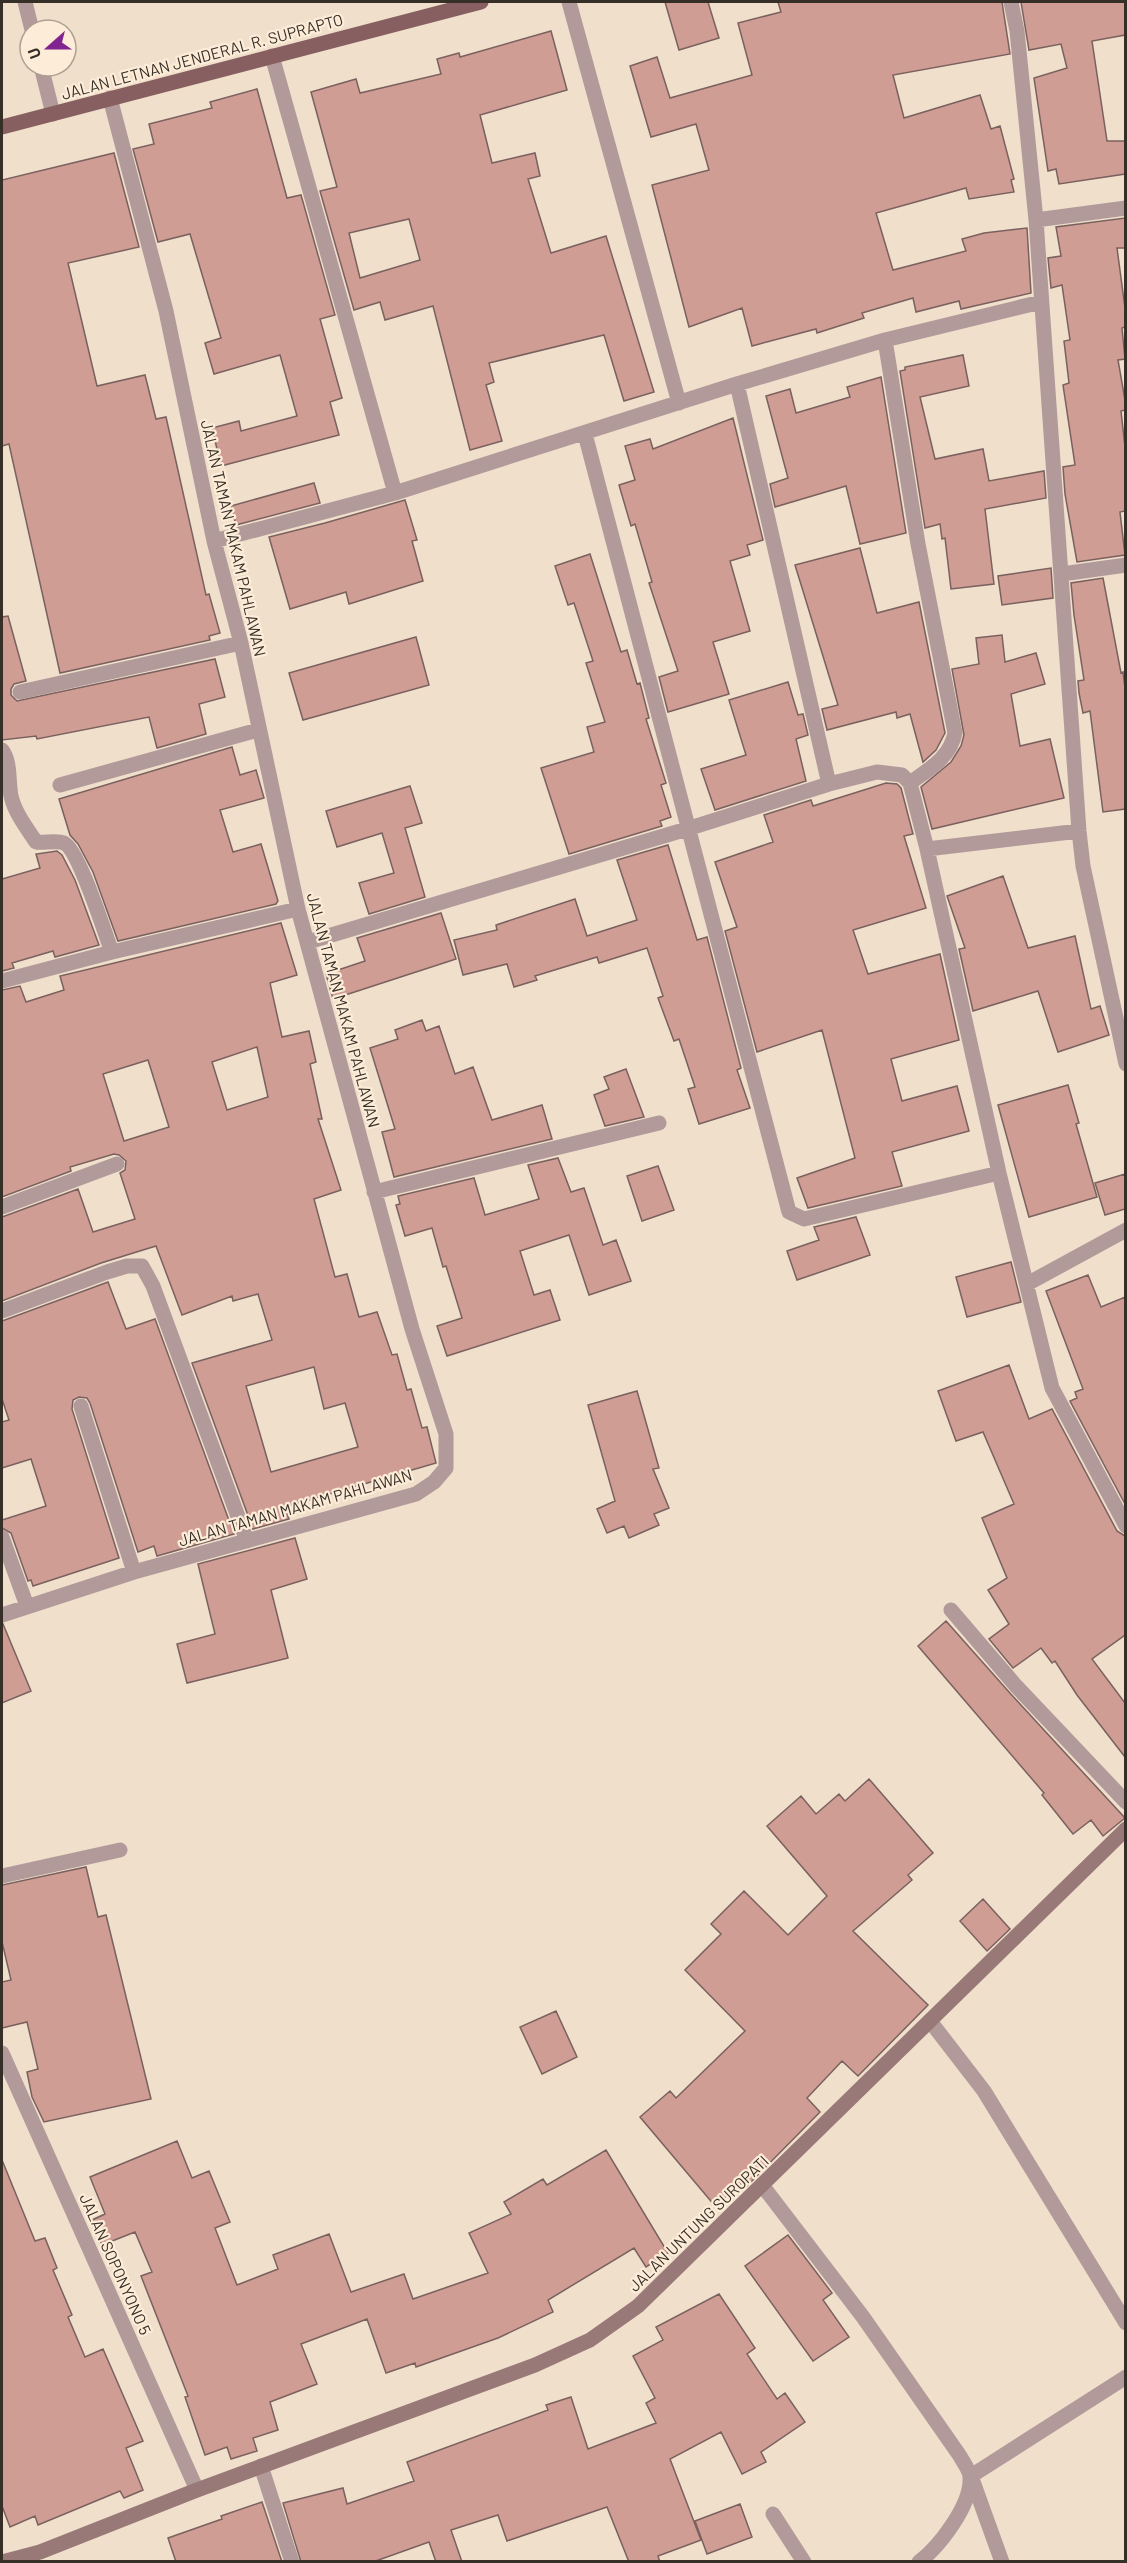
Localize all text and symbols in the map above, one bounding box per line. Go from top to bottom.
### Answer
street label: JALAN LETNAN JENDERAL R. SUPRAPTO [59,9,345,103]
north arrow [18,18,78,78]
text: U [23,45,44,62]
street label: JALAN TAMAN MAKAM PAHLAWAN [198,418,270,658]
street label: JALAN TAMAN MAKAM PAHLAWAN [303,891,385,1129]
street label: JALAN TAMAN MAKAM PAHLAWAN [176,1464,414,1550]
street label: JALAN UNTUNG SUROPATI [624,2151,772,2295]
street label: JALAN SOPONYONO 5 [76,2190,156,2338]

